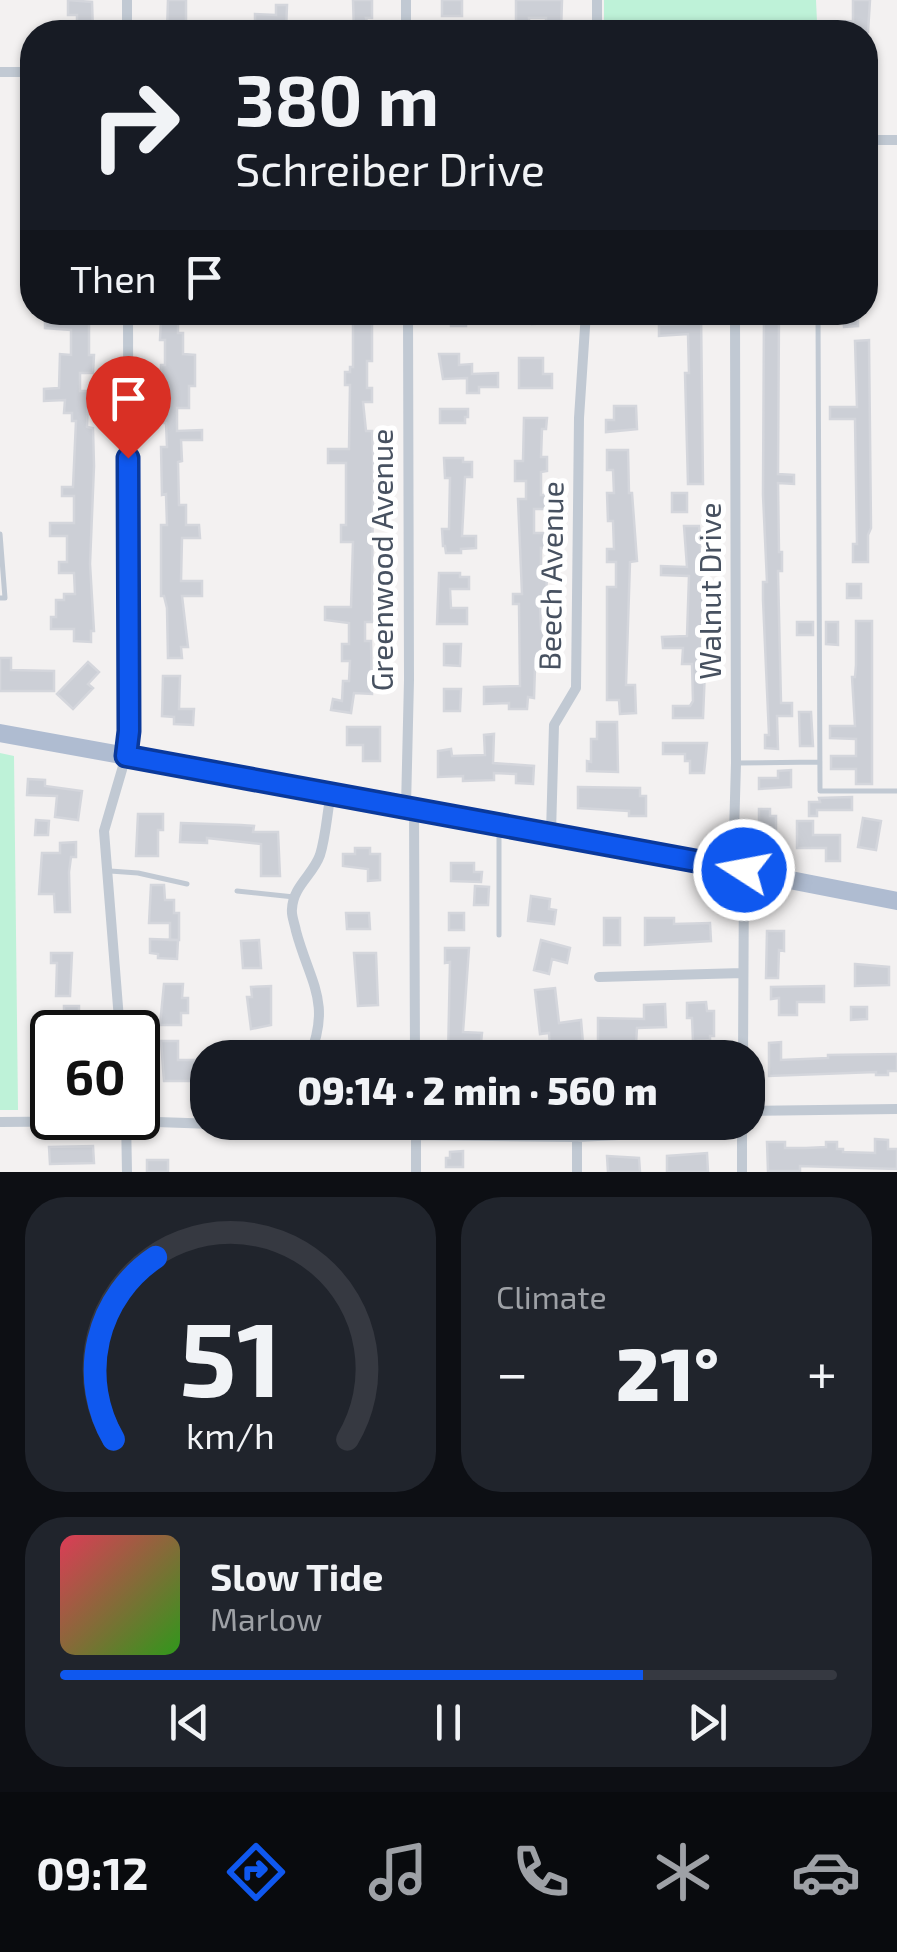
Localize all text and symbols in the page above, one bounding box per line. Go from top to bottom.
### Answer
text: 380 m [235,56,439,140]
icon: right [70,60,200,190]
text: Schreiber Drive [235,141,545,195]
icon: arrive [177,250,232,305]
text: Then [70,255,157,301]
pin [86,356,171,459]
icon: arrive [101,371,156,426]
street label: Greenwood Avenue [363,429,399,691]
street label: Beech Avenue [530,481,570,671]
street label: Walnut Drive [691,502,727,680]
position arrow [692,818,796,922]
speed limit sign: 60 [30,1010,160,1140]
text: 09:14 · 2 min · 560 m [297,1067,658,1113]
text: Climate [496,1277,607,1315]
text: 51 [179,1293,282,1418]
text: 21° [616,1326,719,1416]
text: − [496,1338,528,1404]
text: + [807,1338,837,1404]
text: km/h [186,1413,275,1456]
text: Slow Tide [210,1553,383,1599]
text: Marlow [210,1599,322,1637]
icon: previous [162,1695,217,1750]
icon: pause [421,1695,476,1750]
icon: next [680,1695,735,1750]
icon: directions [221,1837,291,1907]
icon: music [363,1837,433,1907]
icon: phone [506,1837,576,1907]
icon: climate [648,1837,718,1907]
icon: car [791,1837,861,1907]
text: 09:12 [36,1845,148,1899]

